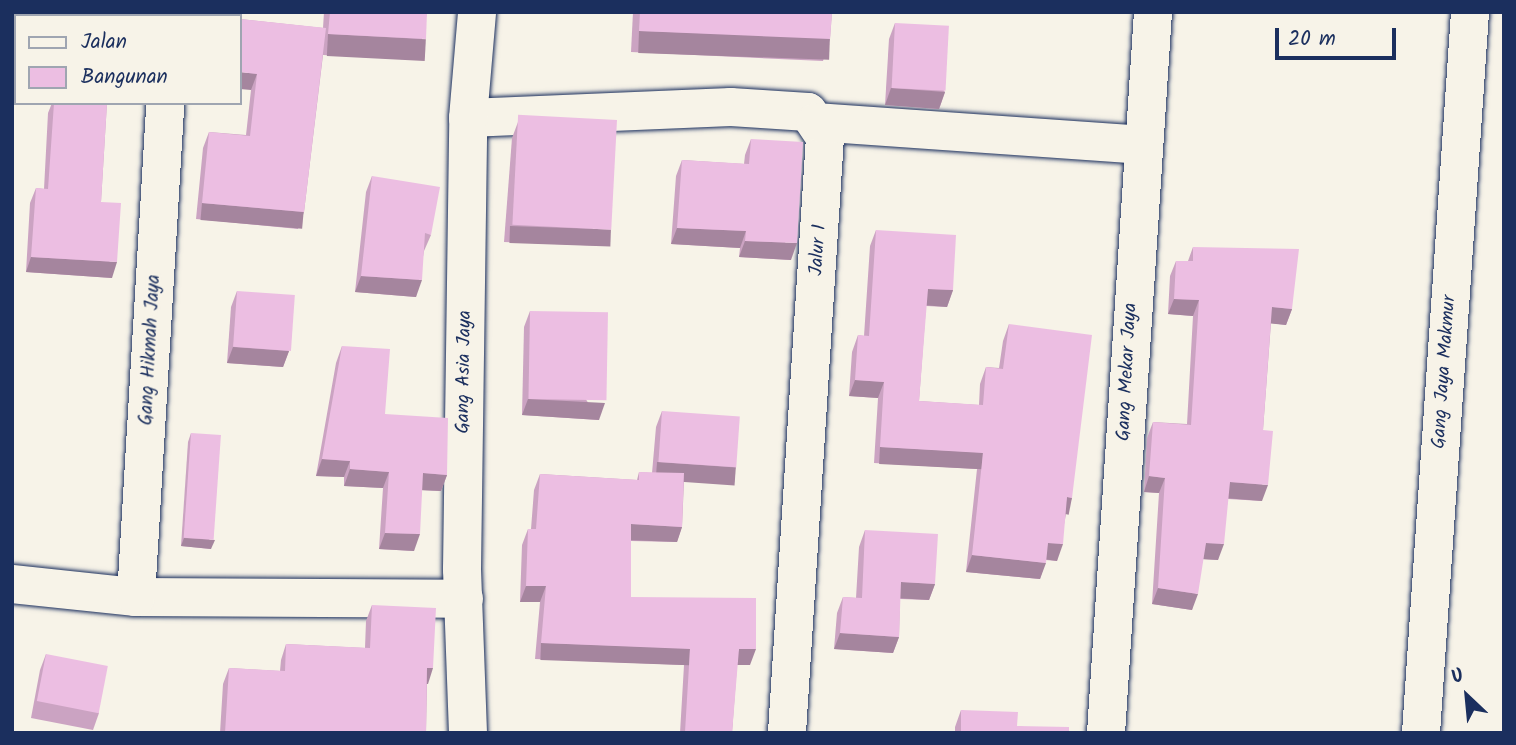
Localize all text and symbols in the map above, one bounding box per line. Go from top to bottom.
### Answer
legend [14,14,242,105]
scale bar [1278,14,1399,58]
text: 20 m [1288,23,1336,56]
text: Jalan [81,26,127,59]
text: Bangunan [81,61,168,94]
street label: Jalur 1 [806,224,832,276]
street label: Gang Hikmah Jaya [136,274,166,426]
street label: Gang Jaya Makmur [1428,294,1462,450]
street label: Gang Mekar Jaya [1113,302,1143,442]
street label: Gang Asia Jaya [453,310,477,434]
north arrow [1432,661,1502,731]
text: U [1446,661,1469,693]

